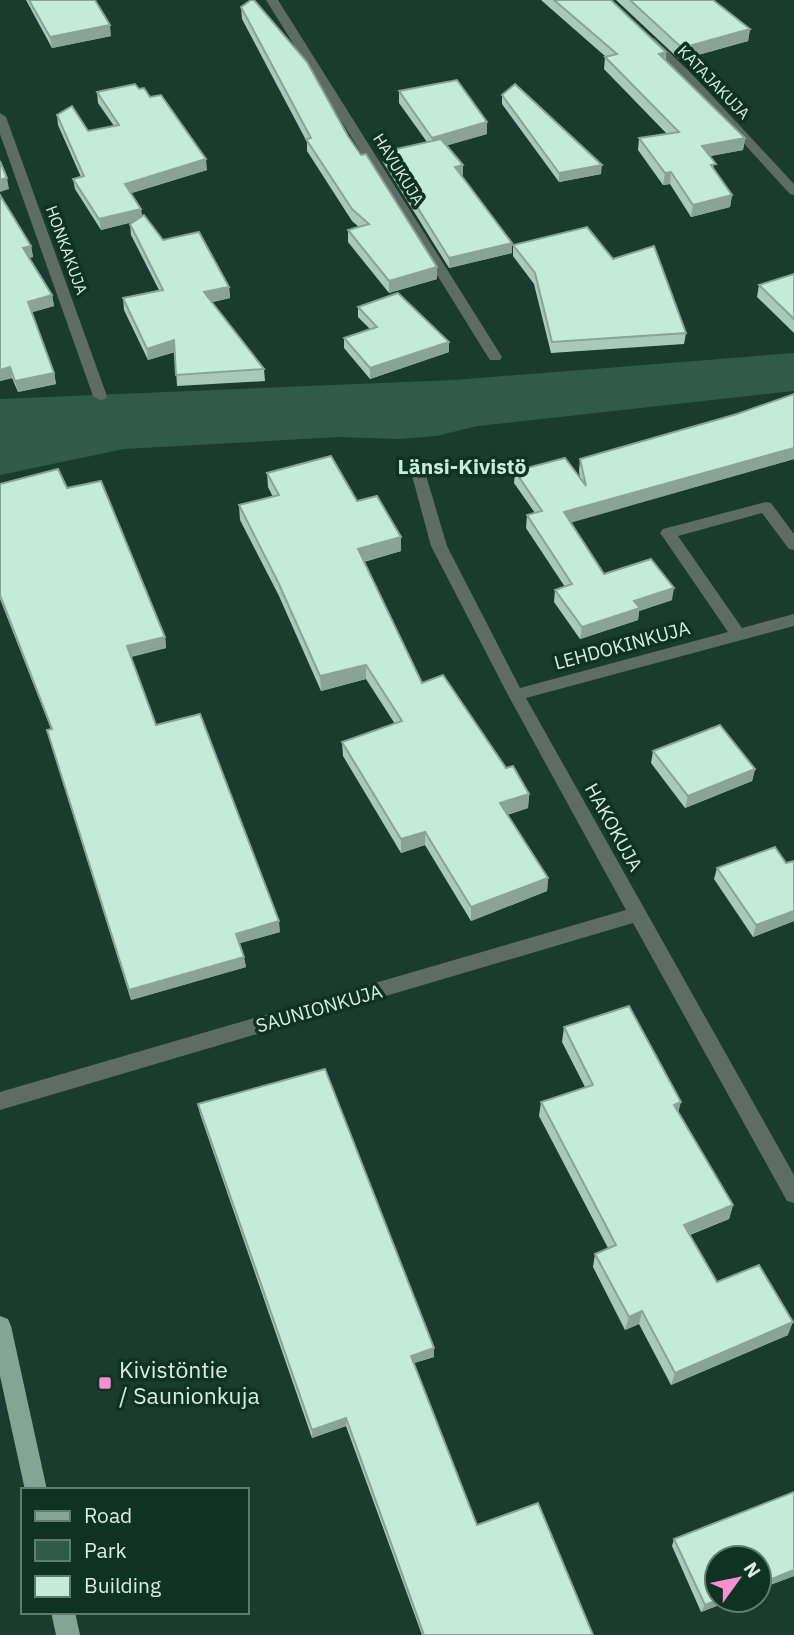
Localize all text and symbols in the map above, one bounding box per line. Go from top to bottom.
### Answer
street label: KATAJAKUJA [674,41,754,123]
street label: HAVUKUJA [369,130,429,208]
street label: HONKAKUJA [42,203,92,297]
district label: Länsi-Kivistö [398,452,527,480]
street label: LEHDOKINKUJA [551,615,693,675]
street label: HAKOKUJA [580,779,648,875]
street label: SAUNIONKUJA [253,979,385,1037]
place label: Kivistöntie / Saunionkuja [119,1354,260,1410]
marker: Kivistöntie / Saunionkuja [97,1375,113,1391]
legend [21,1488,248,1614]
text: Road [84,1501,132,1529]
text: Park [84,1536,127,1564]
north arrow [703,1544,773,1614]
text: N [738,1557,766,1582]
text: Building [84,1571,161,1599]

